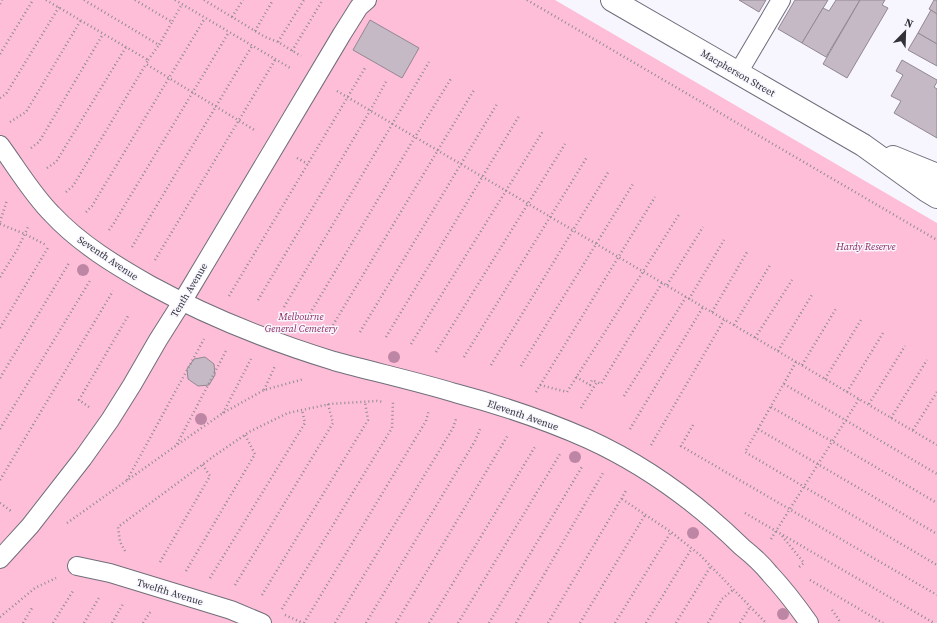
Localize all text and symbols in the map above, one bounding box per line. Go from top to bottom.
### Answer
north arrow [885,12,925,52]
text: N [902,15,915,32]
street label: Macpherson Street [698,46,778,100]
street label: Seventh Avenue [75,233,141,283]
park label: Hardy Reserve [835,240,896,253]
street label: Tenth Avenue [168,261,210,319]
park label: Melbourne General Cemetery [265,310,338,335]
street label: Eleventh Avenue [486,397,560,433]
street label: Twelfth Avenue [135,576,205,608]

